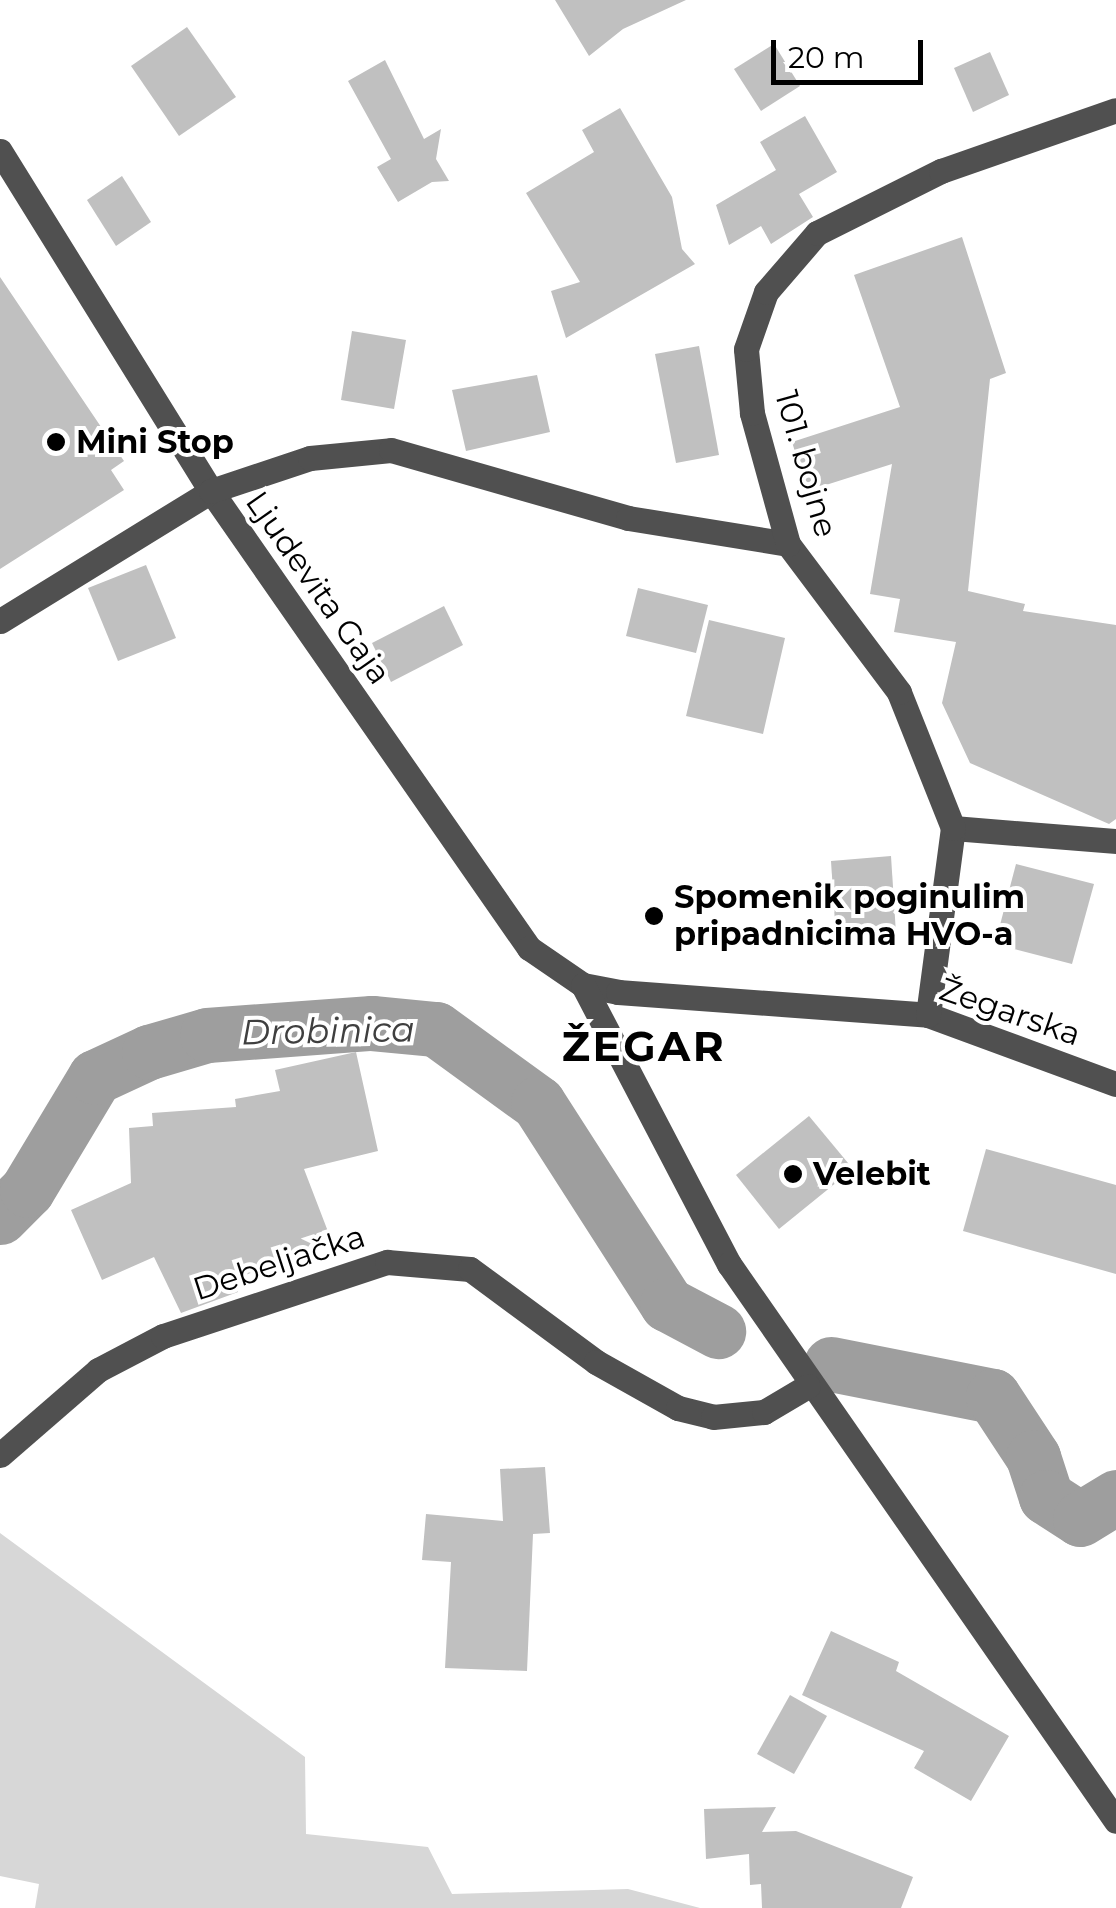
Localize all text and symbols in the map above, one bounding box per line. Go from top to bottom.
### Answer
scale bar [776,20,928,82]
text: 20 m [788,39,865,76]
street label: 101. bojne [767,386,845,542]
place label: Mini Stop [76,423,234,461]
marker: Mini Stop [45,431,67,453]
street label: Ljudevita Gaja [237,484,399,692]
place label: Spomenik poginulim pripadnicima HVO-a [674,879,1025,954]
marker: Spomenik poginulim pripadnicima HVO-a [643,905,665,927]
street label: Žegarska [934,970,1086,1054]
water label: Drobinica [241,1008,415,1054]
district label: ŽEGAR [562,1021,726,1071]
place label: Velebit [813,1155,931,1193]
marker: Velebit [782,1163,804,1185]
street label: Debeljačka [188,1217,370,1309]

